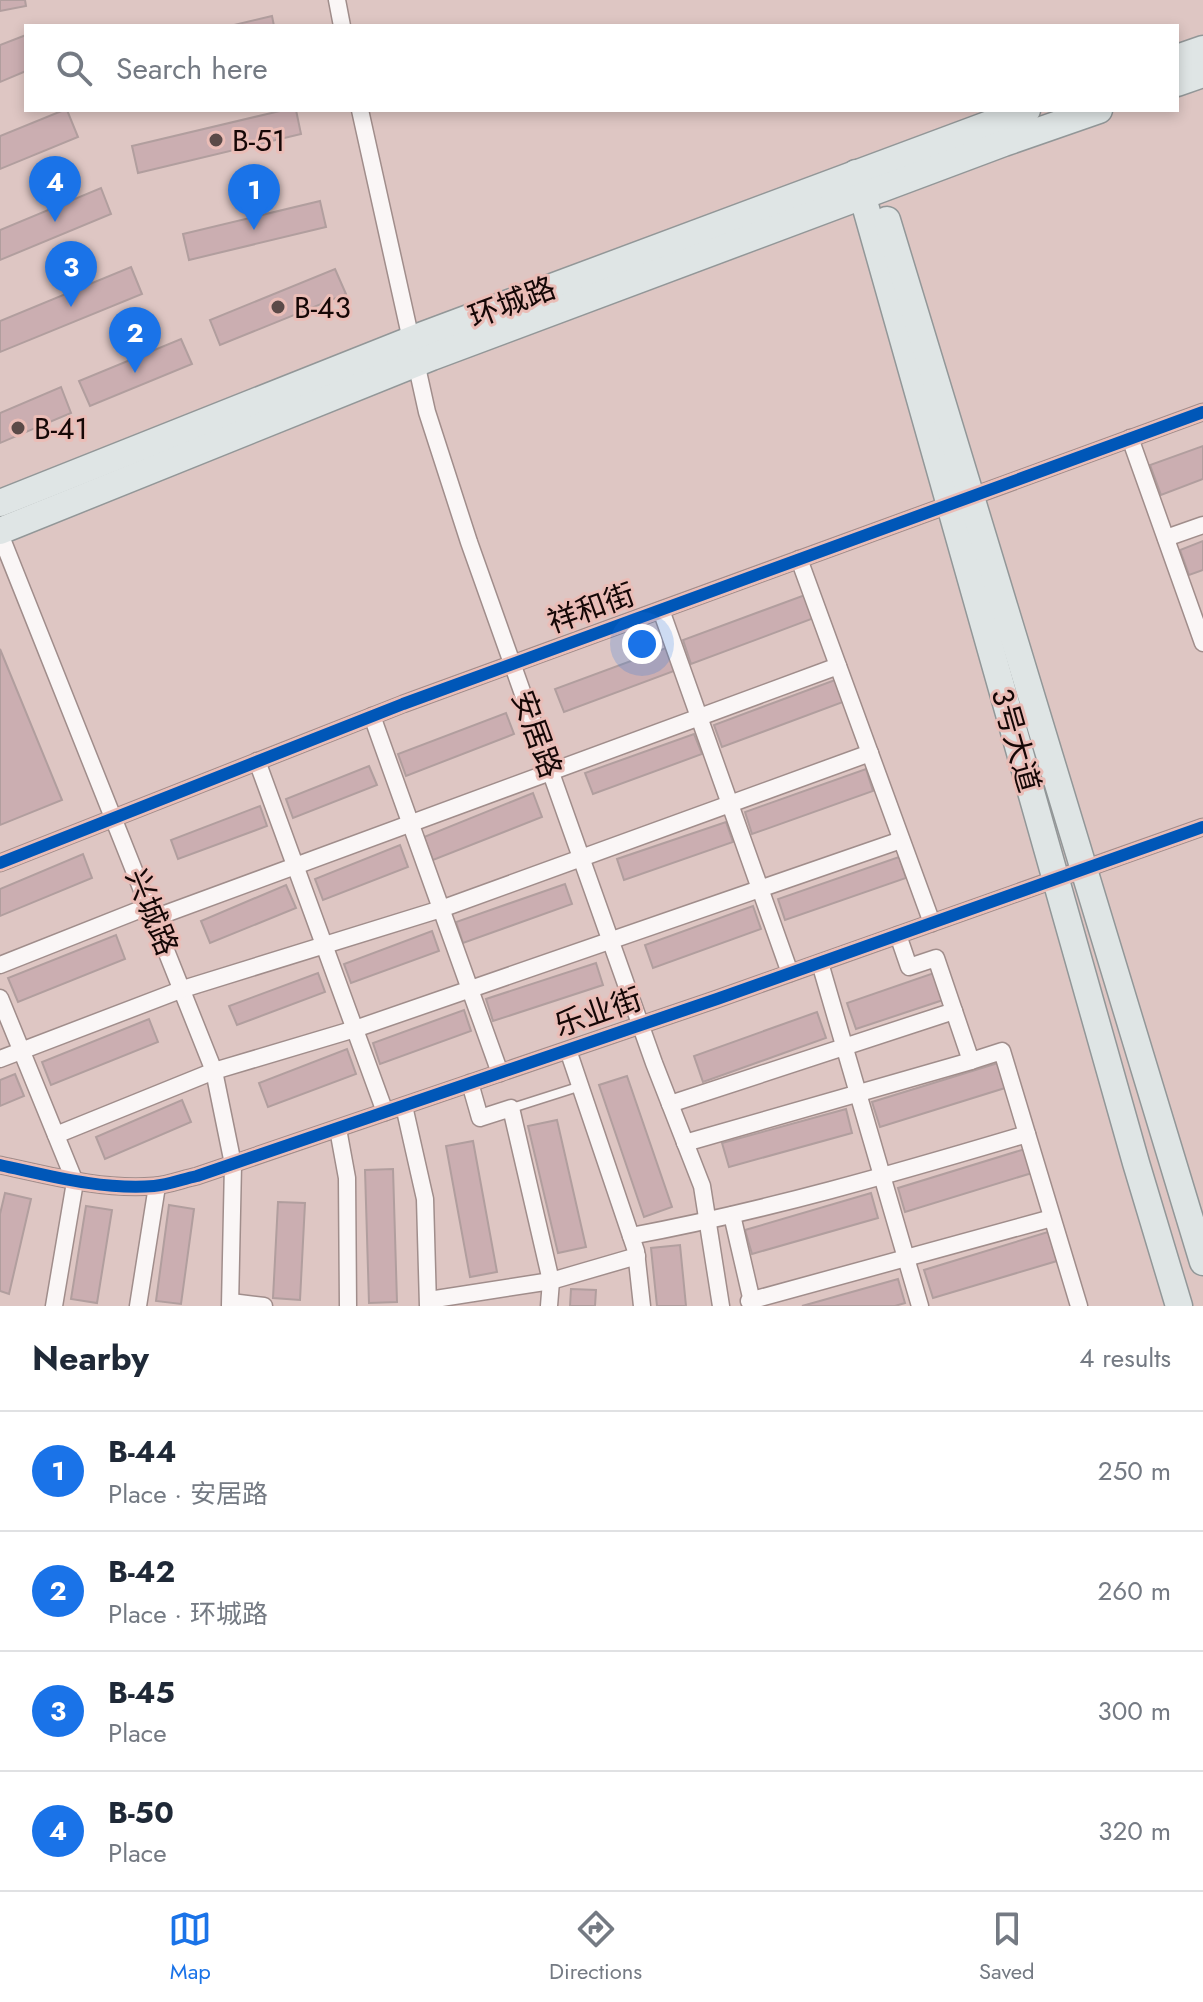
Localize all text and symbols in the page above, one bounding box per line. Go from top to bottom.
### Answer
search box [24,24,1179,112]
icon: search [52,46,96,90]
text: Search here [116,47,268,90]
place label: B-51 [232,119,285,162]
marker: B-51 [207,131,225,149]
pin: 4 [29,156,81,222]
pin: 1 [228,164,280,230]
pin: 3 [45,241,97,307]
street label: 环城路 [462,266,562,338]
place label: B-43 [294,286,351,329]
marker: B-43 [269,298,287,316]
pin: 2 [109,307,161,373]
place label: B-41 [34,407,88,450]
marker: B-41 [9,419,27,437]
street label: 祥和街 [541,572,641,644]
your location [622,624,662,664]
street label: 3号大道 [981,683,1051,797]
street label: 安居路 [501,684,573,784]
street label: 兴城路 [115,862,189,962]
street label: 乐业街 [548,977,648,1047]
text: Nearby [32,1334,149,1383]
text: 4 results [1079,1339,1171,1377]
text: B-44 [108,1430,176,1473]
text: 1 [51,1452,65,1490]
text: 250 m [1098,1452,1171,1490]
text: Place · 安居路 [108,1475,268,1513]
text: B-42 [108,1550,175,1593]
text: 2 [49,1572,67,1610]
text: 260 m [1098,1572,1171,1610]
text: Place · 环城路 [108,1595,268,1633]
text: B-45 [108,1671,175,1714]
text: 3 [50,1692,66,1730]
text: 300 m [1098,1692,1171,1730]
text: Place [108,1714,167,1752]
text: B-50 [108,1791,174,1834]
text: 4 [49,1812,67,1850]
text: 320 m [1098,1812,1171,1850]
text: Place [108,1834,167,1872]
tab: Map [168,1907,212,1987]
tab: Directions [549,1907,642,1987]
tab: Saved [979,1907,1035,1987]

